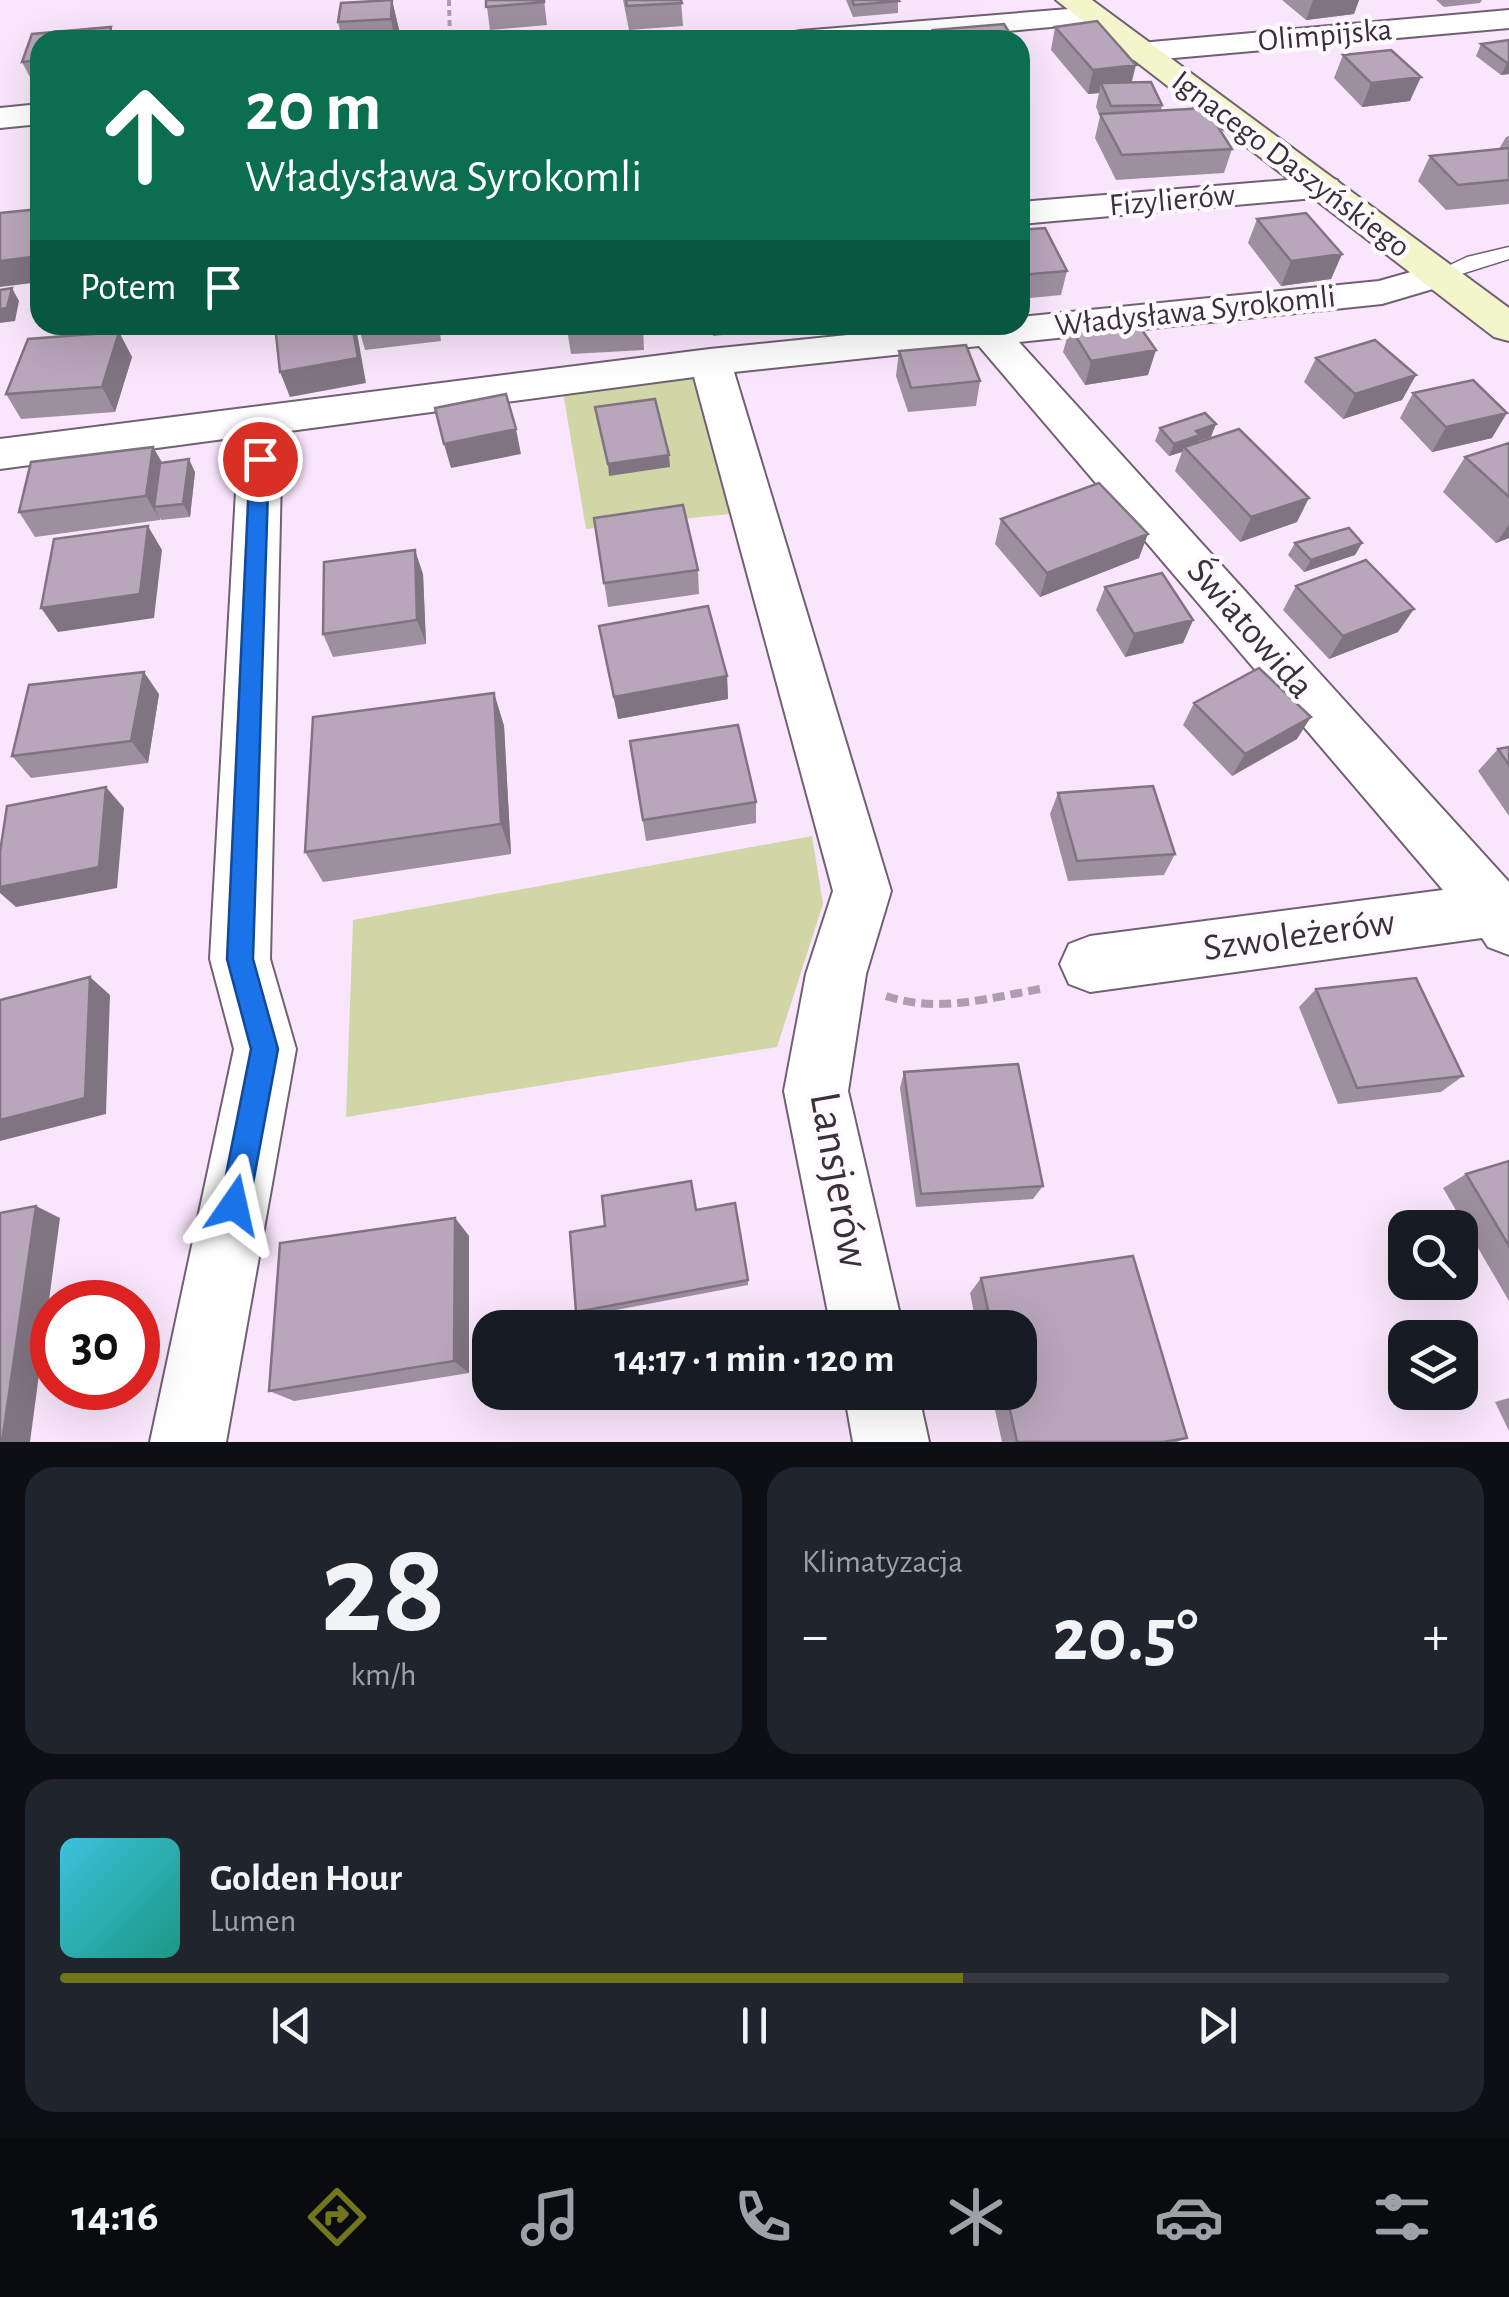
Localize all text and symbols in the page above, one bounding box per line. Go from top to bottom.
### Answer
street label: Olimpijska [1257,13,1393,57]
street label: Ignacego Daszyńskiego [1166,64,1416,264]
icon: ahead [80,70,210,200]
text: 20 m [245,73,382,143]
text: Władysława Syrokomli [245,155,642,200]
street label: Fizylierów [1108,179,1237,221]
icon: arrive [196,260,251,315]
text: Potem [80,269,176,307]
street label: Władysława Syrokomli [1053,280,1337,342]
pin [218,417,303,502]
icon: arrive [233,432,288,487]
street label: Światowida [1179,549,1324,706]
street label: Szwoleżerów [1201,904,1398,968]
street label: Lansjerów [801,1088,877,1272]
position arrow [182,1153,286,1257]
map controls [1388,1210,1478,1410]
button: search [1388,1210,1478,1300]
speed limit sign: 30 [30,1280,160,1410]
button: layers [1388,1320,1478,1410]
text: 14:17 · 1 min · 120 m [615,1341,894,1379]
text: 28 [321,1526,446,1656]
text: Klimatyzacja [802,1546,963,1578]
text: 20.5° [1053,1599,1198,1674]
text: − [802,1609,828,1664]
text: + [1423,1609,1449,1664]
text: km/h [350,1659,417,1691]
text: Golden Hour [210,1860,402,1898]
text: Lumen [210,1905,296,1937]
icon: previous [264,1998,319,2053]
icon: pause [727,1998,782,2053]
icon: next [1190,1998,1245,2053]
icon: directions [302,2182,372,2252]
icon: music [515,2182,585,2252]
icon: phone [728,2182,798,2252]
icon: climate [941,2182,1011,2252]
icon: car [1154,2182,1224,2252]
icon: filters [1367,2182,1437,2252]
text: 14:16 [72,2194,159,2239]

